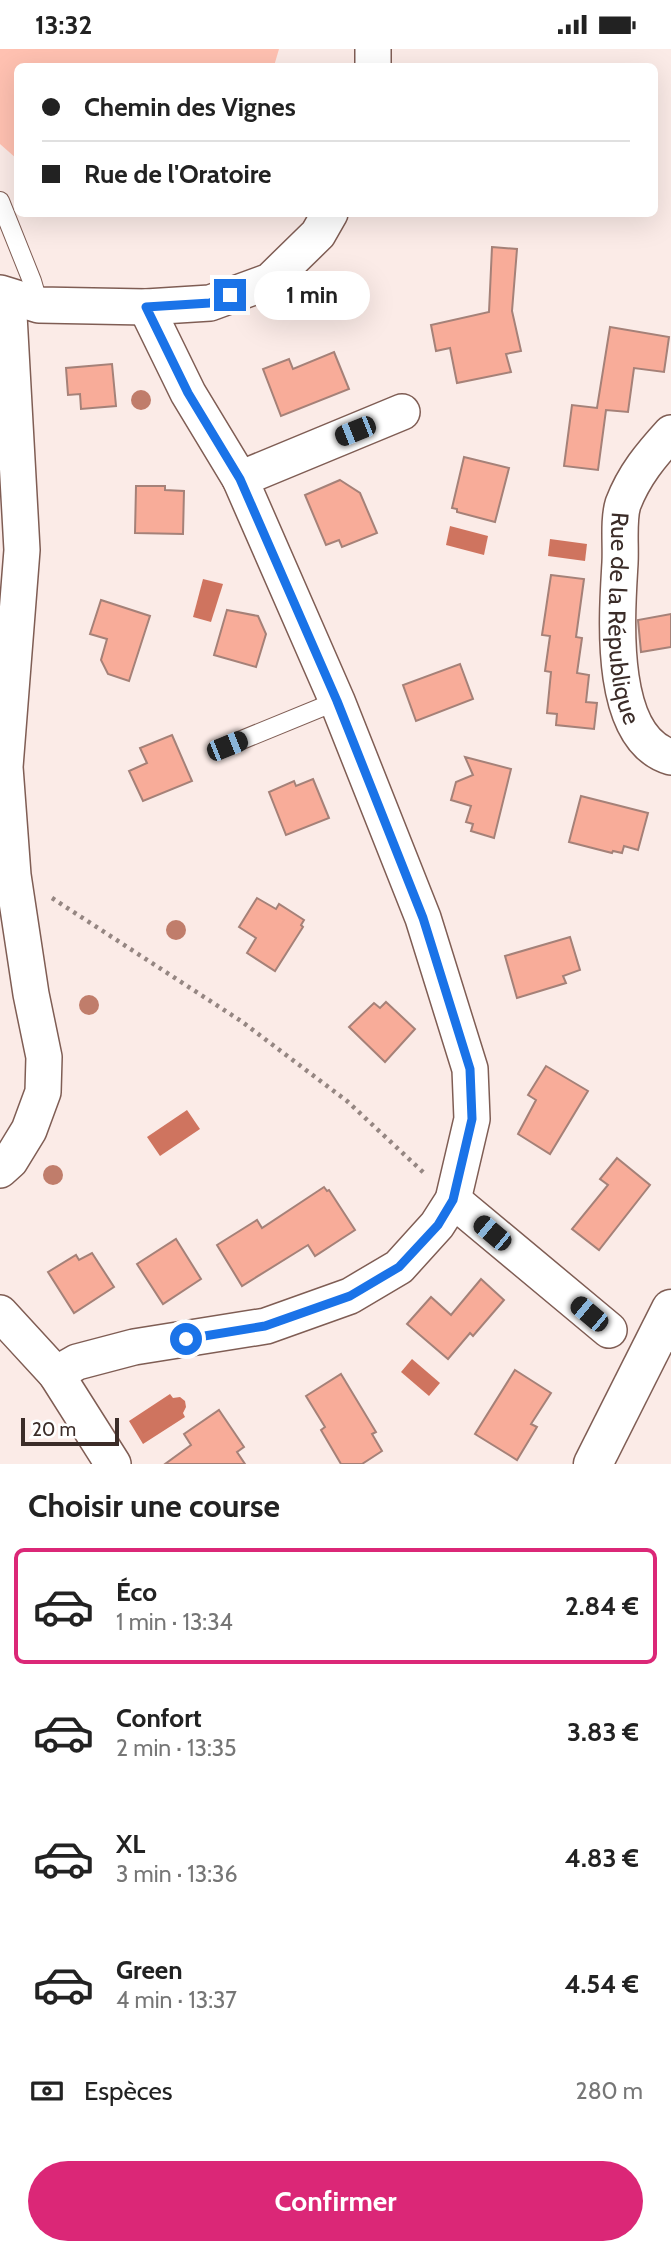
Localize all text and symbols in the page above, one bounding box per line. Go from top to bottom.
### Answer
text: 13:32 [35,9,92,41]
text: Chemin des Vignes [84,91,296,123]
text: Rue de l'Oratoire [84,158,272,190]
callout: 1 min [254,271,370,319]
route end [214,279,246,311]
text: 1 min [286,281,338,309]
car [332,413,379,449]
street label: Rue de la République [603,511,647,728]
car [204,728,251,764]
car [470,1211,515,1255]
car [567,1292,612,1336]
route start [170,1323,202,1355]
scale bar [21,1415,119,1447]
text: 20 m [32,1418,76,1441]
text: Choisir une course [28,1486,280,1525]
icon: car [32,1575,95,1638]
text: Éco [116,1576,157,1608]
text: 2.84 € [565,1590,639,1622]
text: 1 min · 13:34 [116,1608,233,1636]
icon: car [32,1701,95,1764]
text: Confort [116,1702,202,1734]
text: 3.83 € [567,1716,639,1748]
text: 2 min · 13:35 [116,1734,237,1762]
icon: car [32,1827,95,1890]
text: XL [116,1828,145,1860]
text: 4.83 € [565,1842,639,1874]
text: 3 min · 13:36 [116,1860,238,1888]
icon: car [32,1953,95,2016]
text: Green [116,1954,183,1986]
text: 4.54 € [564,1968,639,2000]
text: 4 min · 13:37 [116,1986,237,2014]
icon: cash [28,2072,66,2110]
text: Espèces [84,2075,173,2107]
text: 280 m [576,2077,643,2105]
button: Confirmer [28,2161,643,2241]

